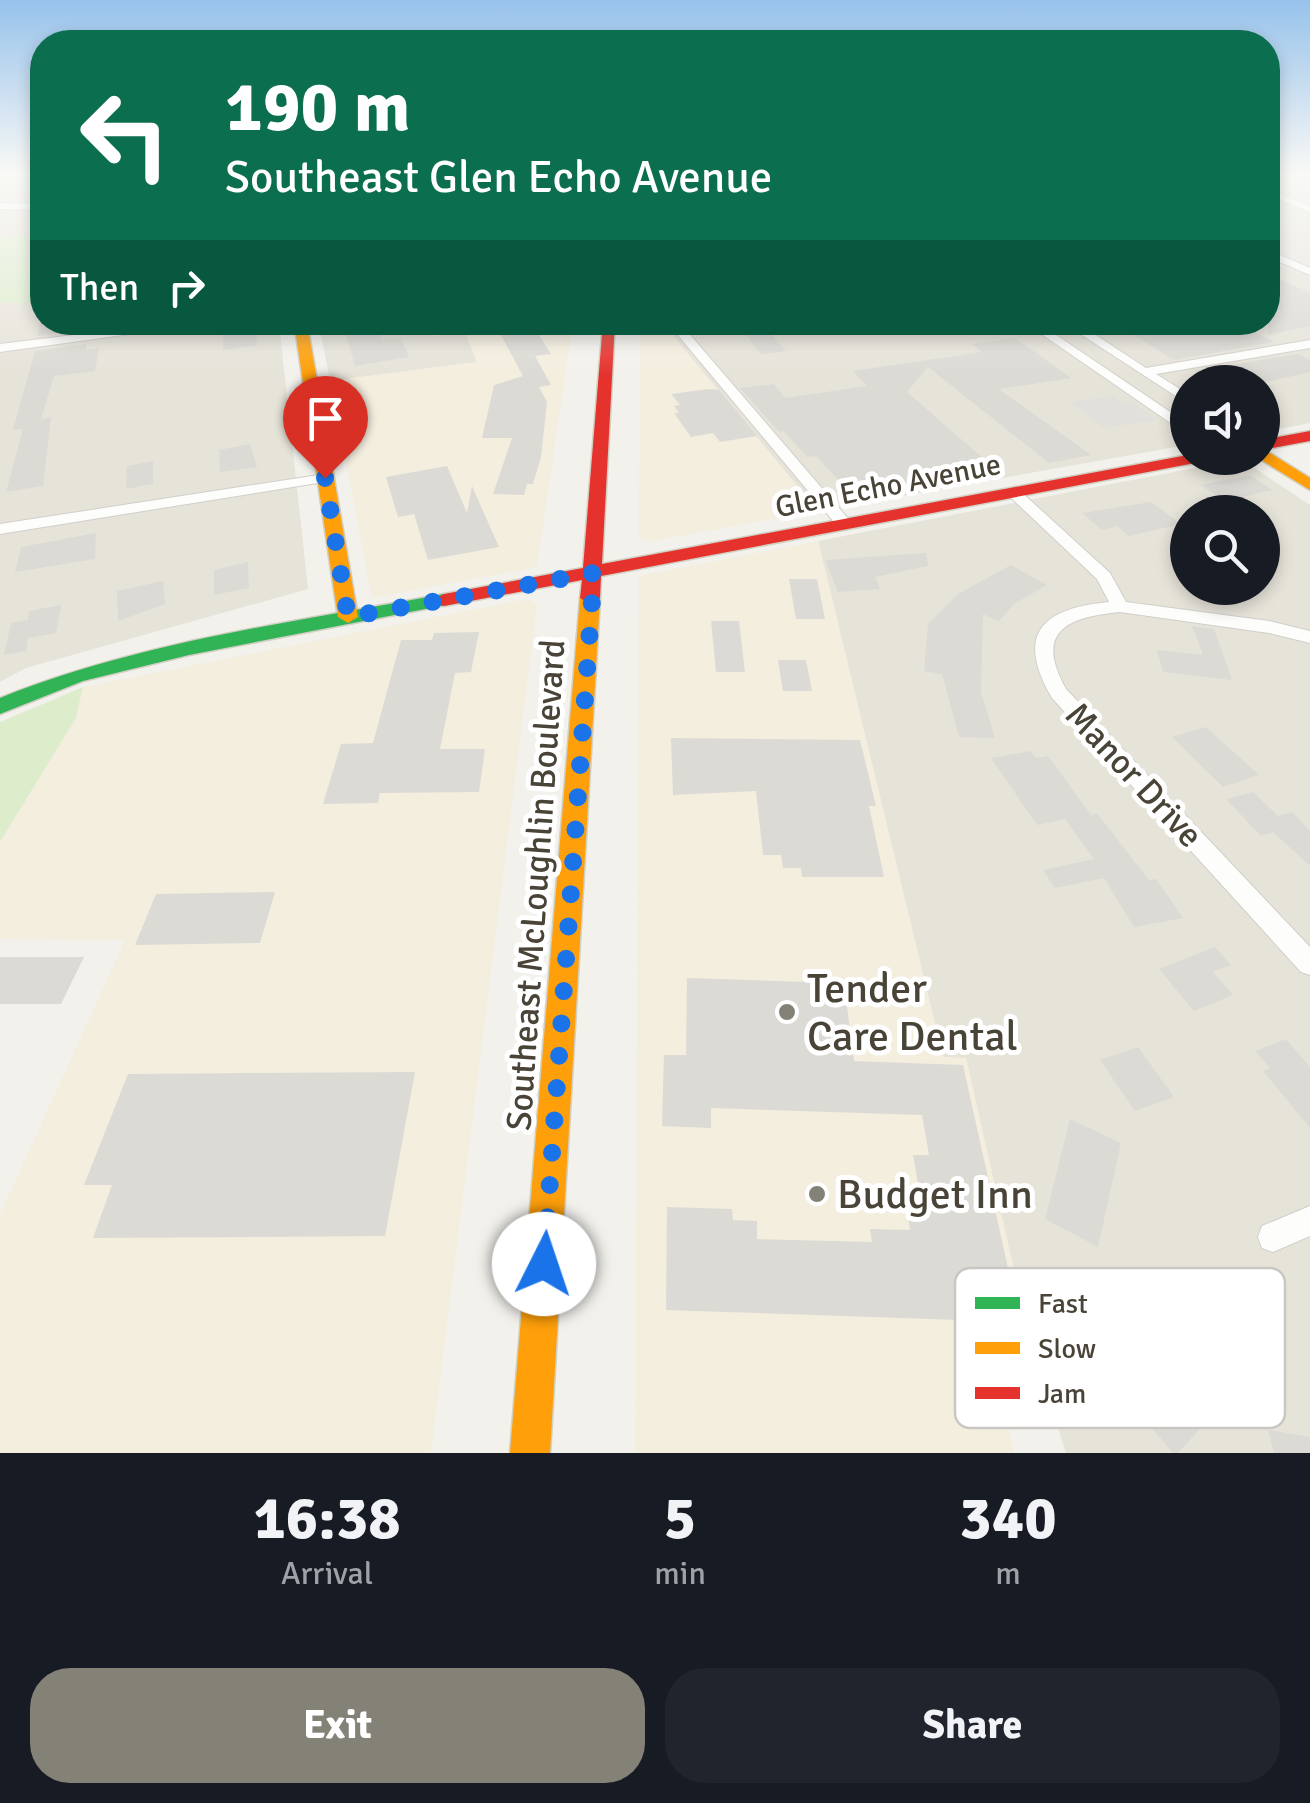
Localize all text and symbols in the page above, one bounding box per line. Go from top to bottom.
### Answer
text: 190 m [225,64,410,150]
icon: left [60,70,190,200]
text: Southeast Glen Echo Avenue [225,150,772,205]
icon: right [159,260,214,315]
text: Then [60,264,139,311]
map controls [1170,365,1280,605]
button: sound [1170,365,1280,475]
pin [283,376,368,479]
icon: arrive [298,391,353,446]
street label: Glen Echo Avenue [772,446,1004,526]
button: search [1170,495,1280,605]
street label: Southeast McLoughlin Boulevard [497,638,575,1132]
street label: Manor Drive [1056,694,1212,856]
place label: Tender Care Dental [807,963,1018,1062]
marker: Tender Care Dental [776,1001,798,1023]
place label: Budget Inn [837,1169,1033,1220]
marker: Budget Inn [806,1183,828,1205]
position arrow [492,1212,596,1316]
legend [955,1268,1285,1428]
text: Fast [1038,1287,1088,1321]
text: Slow [1038,1332,1096,1366]
text: Jam [1038,1377,1086,1411]
text: 16:38 [253,1482,401,1556]
text: 5 [664,1482,696,1556]
text: 340 [959,1482,1057,1556]
text: Arrival [281,1554,373,1593]
text: min [654,1554,706,1593]
text: m [995,1554,1021,1593]
button: Exit [30,1668,645,1783]
button: Share [665,1668,1280,1783]

